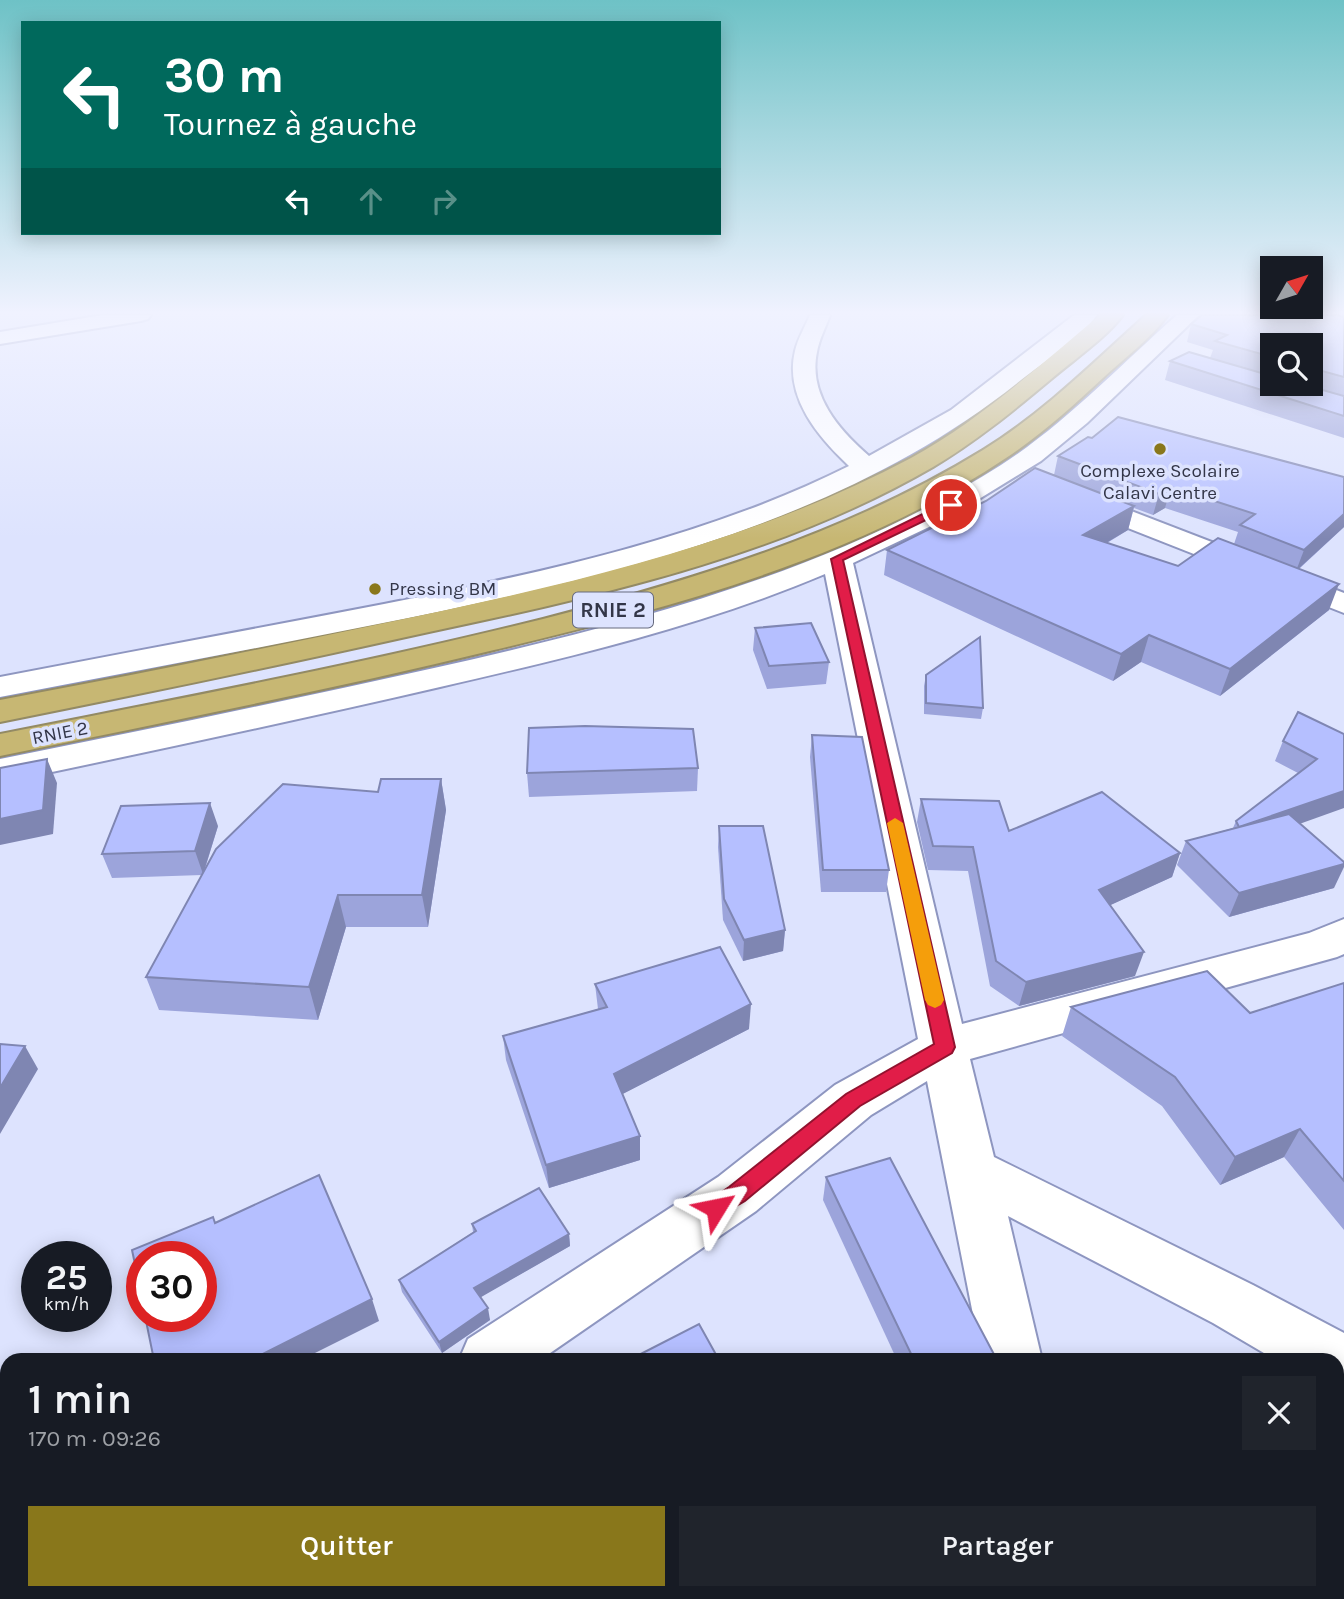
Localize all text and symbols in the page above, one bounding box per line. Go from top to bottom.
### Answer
text: 30 m [164,47,284,104]
icon: left [49,49,140,140]
text: Tournez à gauche [164,106,417,143]
icon: left [279,182,317,220]
icon: ahead [352,182,390,220]
icon: right [425,182,463,220]
north arrow [1260,256,1323,318]
map controls [1260,256,1323,396]
button: search [1260,333,1323,396]
marker: Complexe Scolaire Calavi Centre [1152,441,1168,457]
place label: Complexe Scolaire Calavi Centre [1080,460,1240,504]
pin [921,475,981,535]
icon: arrive [932,486,970,524]
place label: Pressing BM [389,578,496,600]
marker: Pressing BM [367,581,383,597]
road number: RNIE 2 [573,592,653,628]
street label: RNIE 2 [30,717,90,749]
position arrow [679,1171,753,1245]
speed limit sign: 30 [126,1241,217,1332]
text: 25 [46,1257,87,1298]
text: km/h [44,1293,89,1315]
text: 1 min [28,1374,132,1424]
button: close [1242,1376,1316,1450]
text: 170 m · 09:26 [28,1425,161,1452]
button: Quitter [28,1506,665,1586]
button: Partager [679,1506,1316,1586]

